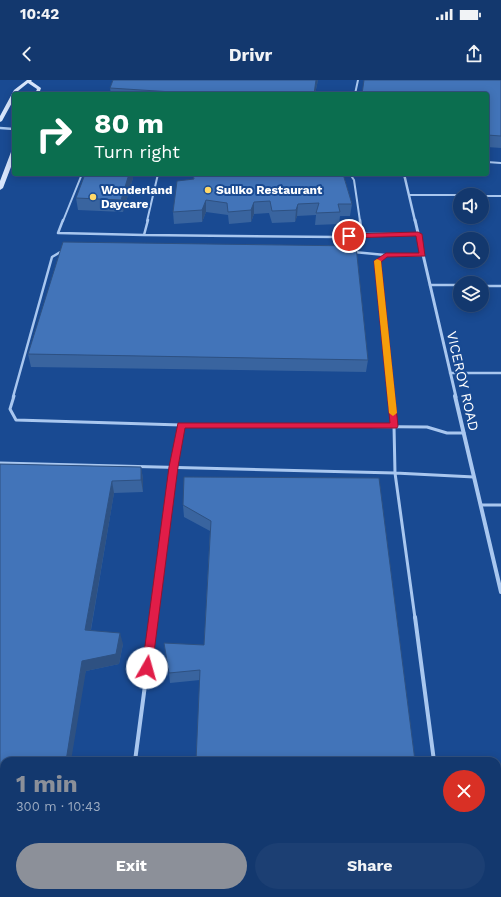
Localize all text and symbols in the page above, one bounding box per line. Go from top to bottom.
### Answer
text: 10:42 [20,5,59,23]
icon: back [16,43,38,65]
icon: share [463,43,485,65]
text: Drivr [229,44,272,65]
text: 80 m [94,107,164,140]
icon: right [28,108,80,160]
text: Turn right [94,141,180,162]
place label: Wonderland Daycare [101,183,173,211]
place label: Suliko Restaurant [216,183,323,197]
marker: Suliko Restaurant [203,185,213,195]
map controls [453,188,489,312]
button: sound [453,188,489,224]
marker: Wonderland Daycare [88,192,98,202]
pin [332,219,366,253]
icon: arrive [338,225,360,247]
button: search [453,232,489,268]
button: layers [453,276,489,312]
street label: VICEROY ROAD [444,329,482,433]
position arrow [126,647,168,689]
text: 1 min [16,770,78,798]
button: close [443,770,485,812]
text: 300 m · 10:43 [16,799,101,814]
button: Exit [16,843,247,889]
button: Share [255,843,485,889]

